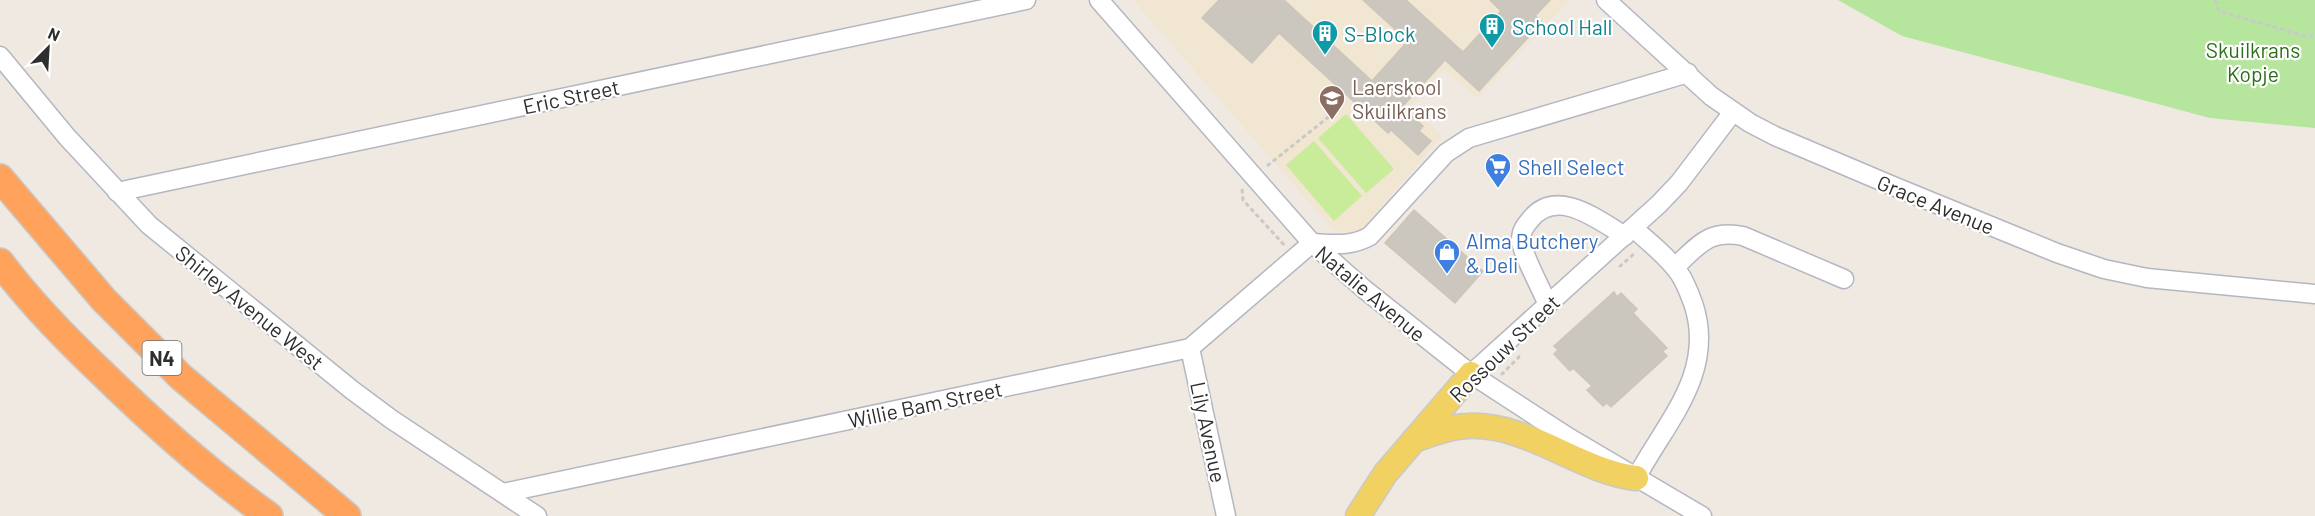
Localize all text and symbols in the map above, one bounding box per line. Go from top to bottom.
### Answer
building icon: School Hall [1477,11,1507,49]
place label: School Hall [1512,14,1612,39]
north arrow [18,18,78,78]
building icon: S-Block [1310,18,1340,56]
place label: S-Block [1344,21,1415,46]
text: N [46,23,63,45]
park label: Skuilkrans Kopje [2206,37,2300,86]
street label: Eric Street [520,74,622,118]
place label: Laerskool Skuilkrans [1352,74,1447,123]
school or university icon: Laerskool Skuilkrans [1317,83,1347,121]
supermarket icon: Shell Select [1483,151,1513,189]
place label: Shell Select [1518,154,1625,179]
street label: Grace Avenue [1874,169,1998,239]
place label: Alma Butchery & Deli [1466,228,1599,277]
shop icon: Alma Butchery & Deli [1432,237,1462,275]
street label: Shirley Avenue West [171,240,329,374]
street label: Natalie Avenue [1311,240,1431,346]
street label: Rossouw Street [1444,289,1564,407]
road number: N4 [142,341,182,375]
street label: Willie Bam Street [846,375,1004,433]
street label: Lily Avenue [1186,379,1232,485]

